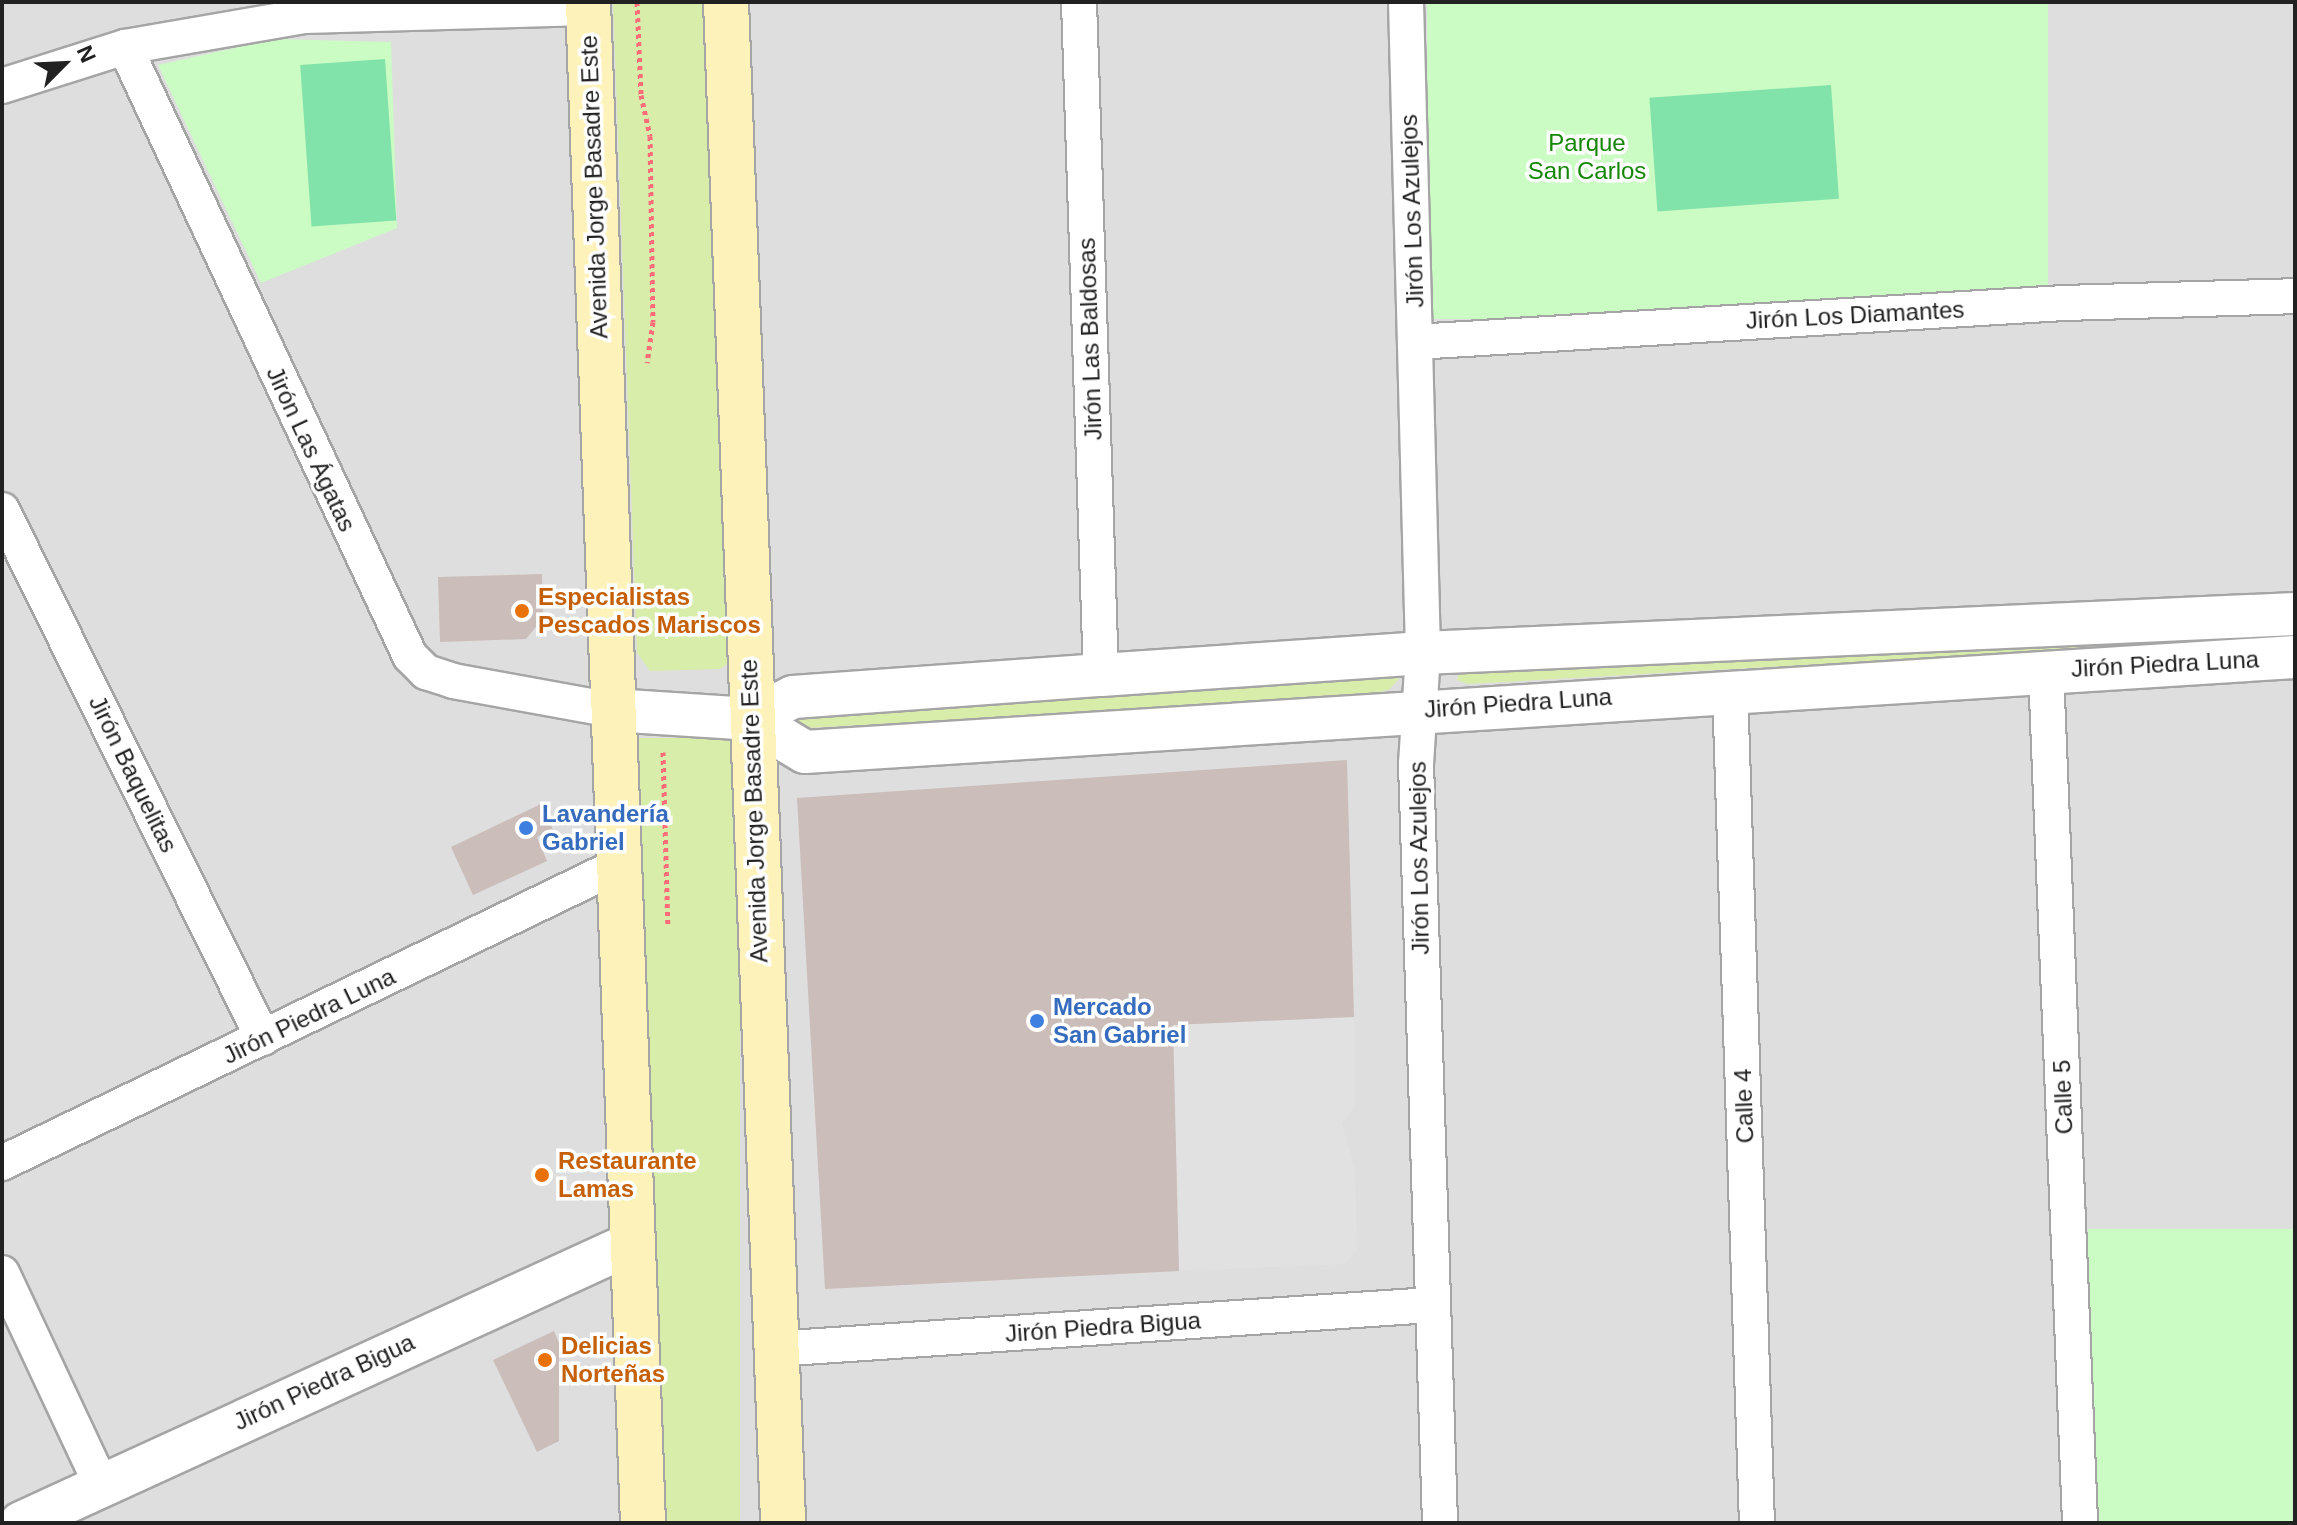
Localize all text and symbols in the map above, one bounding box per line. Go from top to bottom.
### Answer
north arrow [24,24,104,104]
street label: Avenida Jorge Basadre Este [574,35,614,339]
text: N [72,42,101,66]
street label: Jirón Los Azulejos [1394,113,1430,309]
park label: Parque San Carlos [1528,129,1646,185]
street label: Jirón Las Baldosas [1072,237,1108,441]
street label: Jirón Los Diamantes [1745,295,1965,335]
street label: Jirón Las Ágatas [260,362,362,536]
place label: Especialistas Pescados Mariscos [538,583,761,639]
marker: Especialistas Pescados Mariscos [513,602,531,620]
street label: Jirón Piedra Luna [2070,645,2260,683]
street label: Avenida Jorge Basadre Este [734,659,774,963]
street label: Jirón Piedra Luna [1423,682,1613,724]
street label: Jirón Baquelitas [83,691,183,857]
street label: Jirón Los Azulejos [1403,760,1435,956]
place label: Lavandería Gabriel [542,800,669,856]
marker: Lavandería Gabriel [517,819,535,837]
street label: Jirón Piedra Luna [218,962,400,1070]
place label: Mercado San Gabriel [1053,993,1186,1049]
marker: Mercado San Gabriel [1028,1012,1046,1030]
street label: Calle 5 [2047,1059,2079,1135]
street label: Calle 4 [1728,1068,1760,1144]
place label: Restaurante Lamas [558,1147,697,1203]
marker: Restaurante Lamas [533,1166,551,1184]
street label: Jirón Piedra Bigua [1004,1306,1202,1348]
street label: Jirón Piedra Bigua [229,1328,419,1436]
place label: Delicias Norteñas [561,1332,665,1388]
marker: Delicias Norteñas [536,1351,554,1369]

